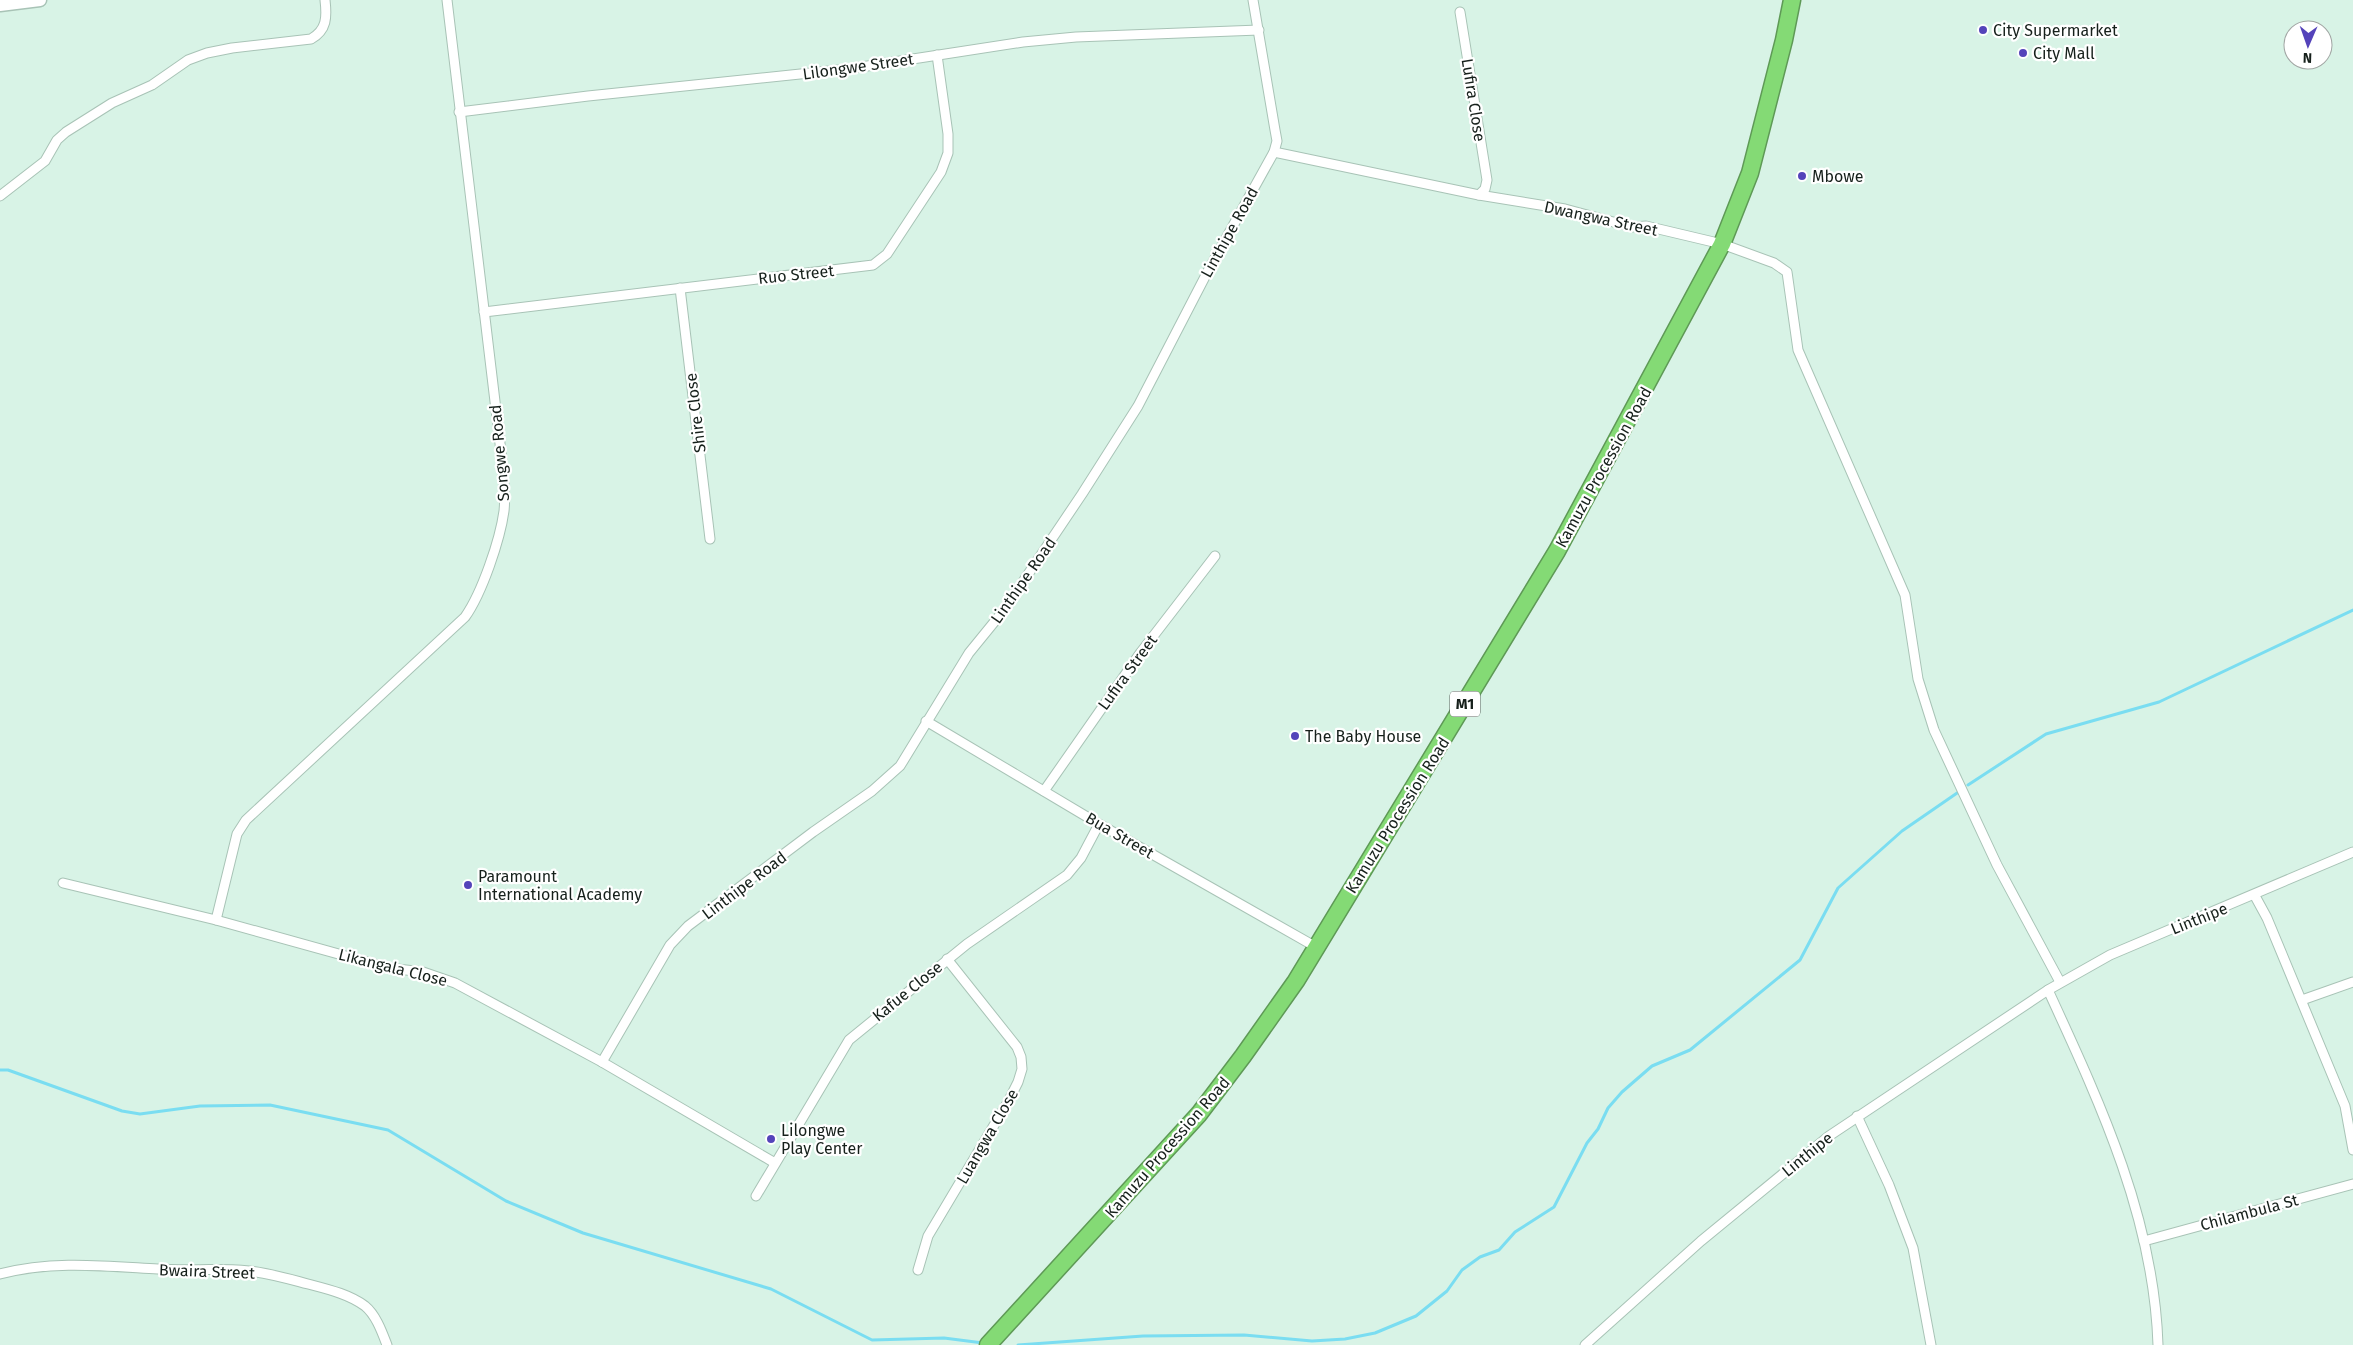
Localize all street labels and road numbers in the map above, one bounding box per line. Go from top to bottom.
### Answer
street label: Lilongwe Street [801,49,915,84]
street label: Lufira Close [1458,57,1489,143]
street label: Linthipe Road [1197,184,1262,281]
street label: Dwangwa Street [1542,197,1660,240]
street label: Ruo Street [757,261,835,288]
street label: Shire Close [681,372,710,454]
street label: Kamuzu Procession Road [1551,384,1656,551]
street label: Songwe Road [486,404,513,502]
street label: Linthipe Road [987,534,1060,627]
street label: Lufira Street [1094,631,1161,714]
road number: M1 [1450,692,1480,716]
street label: Kamuzu Procession Road [1342,734,1453,897]
street label: Bua Street [1082,808,1157,863]
street label: Linthipe Road [698,847,790,923]
street label: Linthipe [2168,898,2230,938]
street label: Likangala Close [336,945,449,990]
street label: Kafue Close [868,957,946,1025]
street label: Kamuzu Procession Road [1101,1073,1234,1222]
street label: Luangwa Close [953,1085,1022,1187]
street label: Linthipe [1778,1128,1837,1181]
street label: Chilambula St [2198,1190,2300,1235]
street label: Bwaira Street [159,1260,256,1283]

